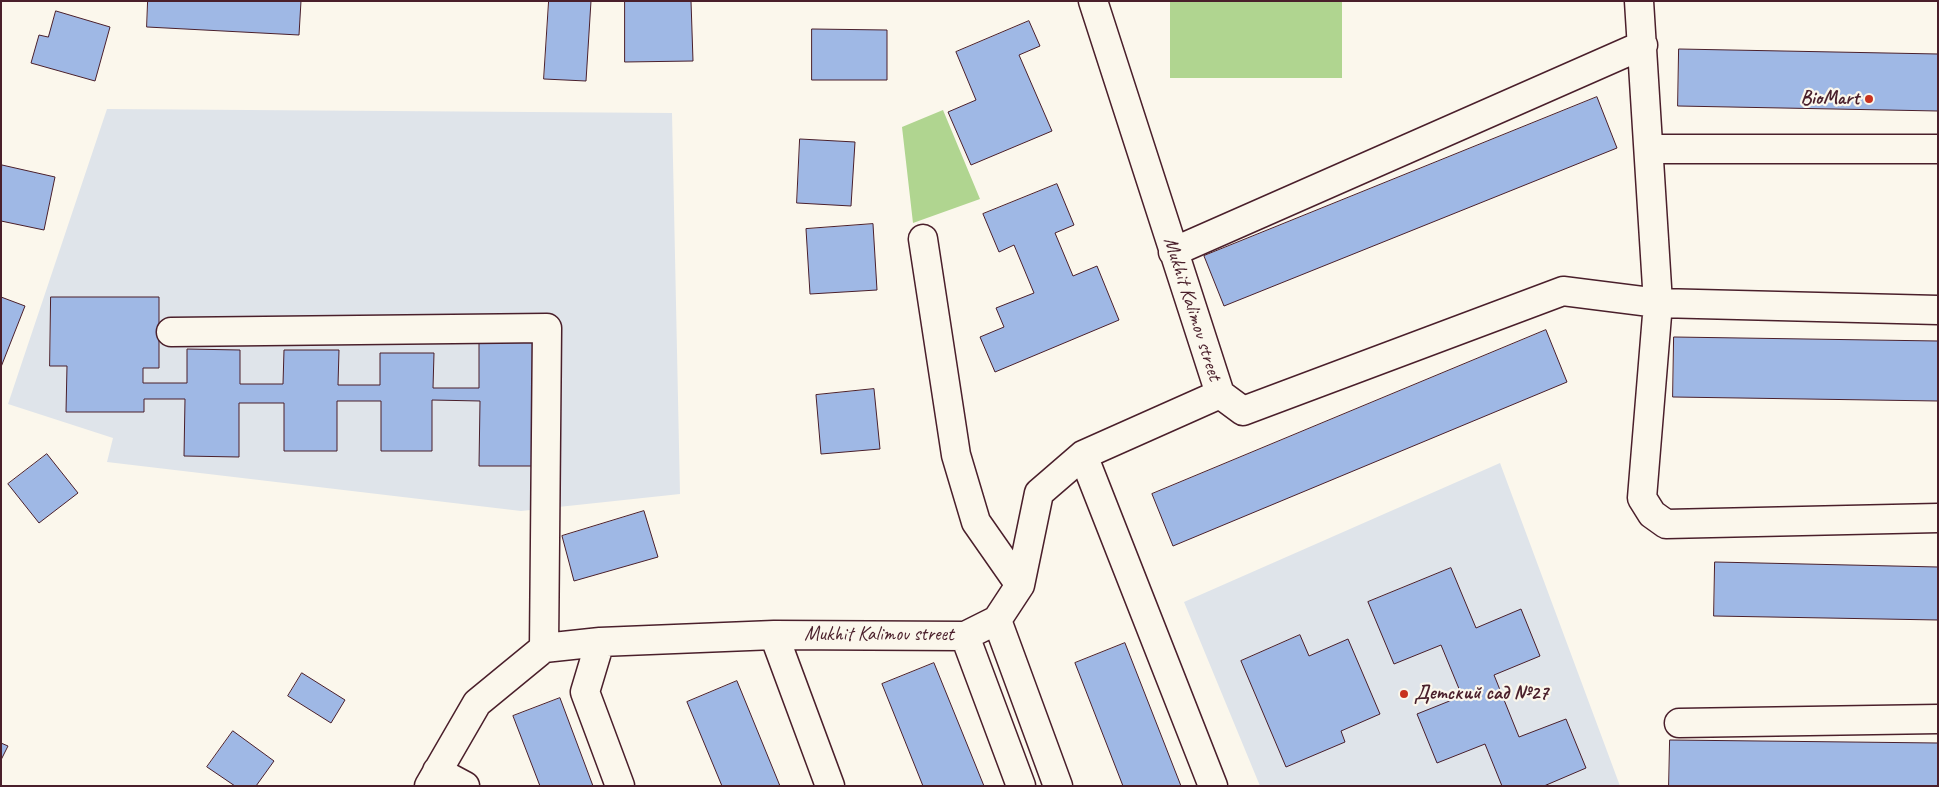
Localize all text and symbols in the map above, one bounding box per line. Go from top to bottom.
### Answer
place label: BioMart [1800,87,1859,111]
marker: BioMart [1863,93,1875,105]
street label: Mukhit Kalimov street [1158,234,1226,384]
street label: Mukhit Kalimov street [804,623,954,647]
place label: Детский сад №27 [1414,682,1548,706]
marker: Детский сад №27 [1398,688,1410,700]

